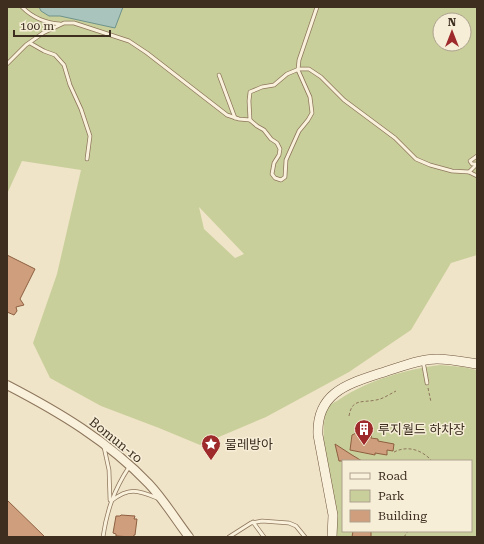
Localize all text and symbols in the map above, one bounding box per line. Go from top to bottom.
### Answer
scale bar [14,12,110,38]
north arrow [432,12,472,52]
text: N [448,16,457,29]
text: 100 m [20,19,54,33]
street label: Bomun-ro [86,414,146,466]
building icon: 루지월드 하차장 [353,418,375,446]
place label: 루지월드 하차장 [378,422,465,437]
place icon: 물레방아 [200,433,222,461]
place label: 물레방아 [225,437,273,452]
legend [342,460,472,532]
text: Road [378,469,408,483]
text: Park [378,489,405,503]
text: Building [378,509,427,523]

